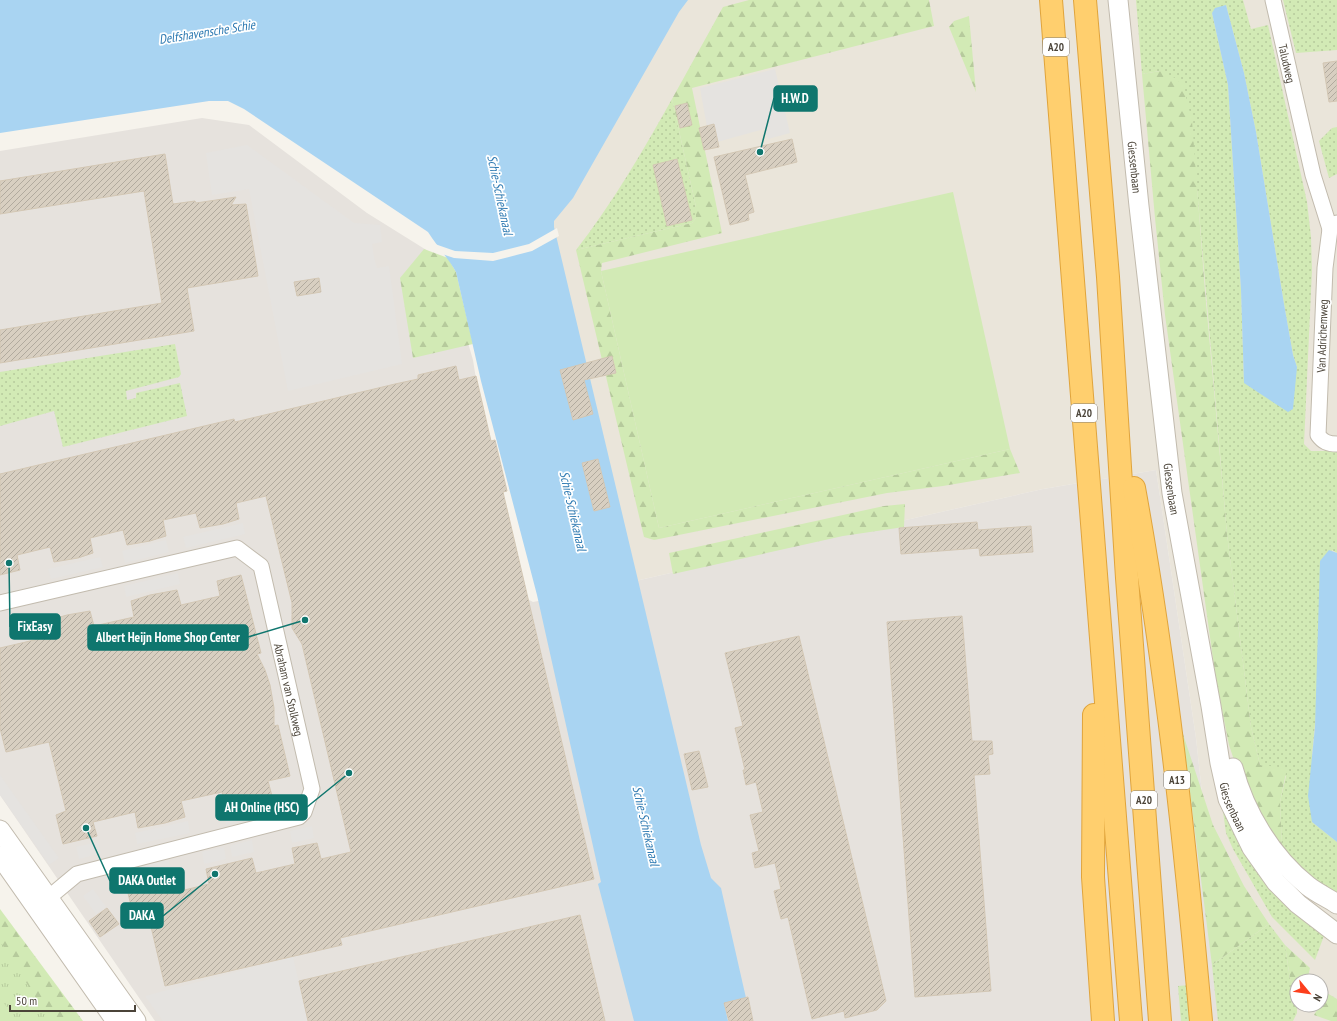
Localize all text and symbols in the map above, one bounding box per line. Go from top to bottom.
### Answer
water label: Delfshavensche Schie [158,16,258,48]
road number: A20 [1043,38,1069,56]
street label: Taludweg [1276,42,1299,84]
callout: H.W.D [774,86,817,111]
text: H.W.D [781,90,809,107]
street label: Giessenbaan [1125,141,1145,194]
water label: Schie-Schiekanaal [483,153,517,238]
street label: Van Adrichemweg [1313,299,1331,374]
road number: A20 [1071,404,1097,422]
street label: Giessenbaan [1161,462,1183,516]
water label: Schie-Schiekanaal [556,469,591,554]
callout: FixEasy [10,614,60,639]
text: FixEasy [18,618,53,635]
callout: Albert Heijn Home Shop Center [88,625,248,650]
text: Albert Heijn Home Shop Center [95,629,240,646]
street label: Abraham van Stolkweg [271,642,307,737]
road number: A13 [1164,771,1190,789]
street label: Giessenbaan [1217,781,1250,834]
water label: Schie-Schiekanaal [629,784,664,869]
road number: A20 [1131,791,1157,809]
callout: AH Online (HSC) [216,795,307,820]
text: AH Online (HSC) [224,799,299,816]
callout: DAKA Outlet [110,868,184,893]
text: DAKA Outlet [118,872,176,889]
callout: DAKA [121,903,163,928]
text: DAKA [129,907,156,924]
north arrow [1289,973,1329,1013]
scale bar [10,987,135,1013]
text: N [1310,992,1325,1004]
text: 50 m [16,993,37,1008]

